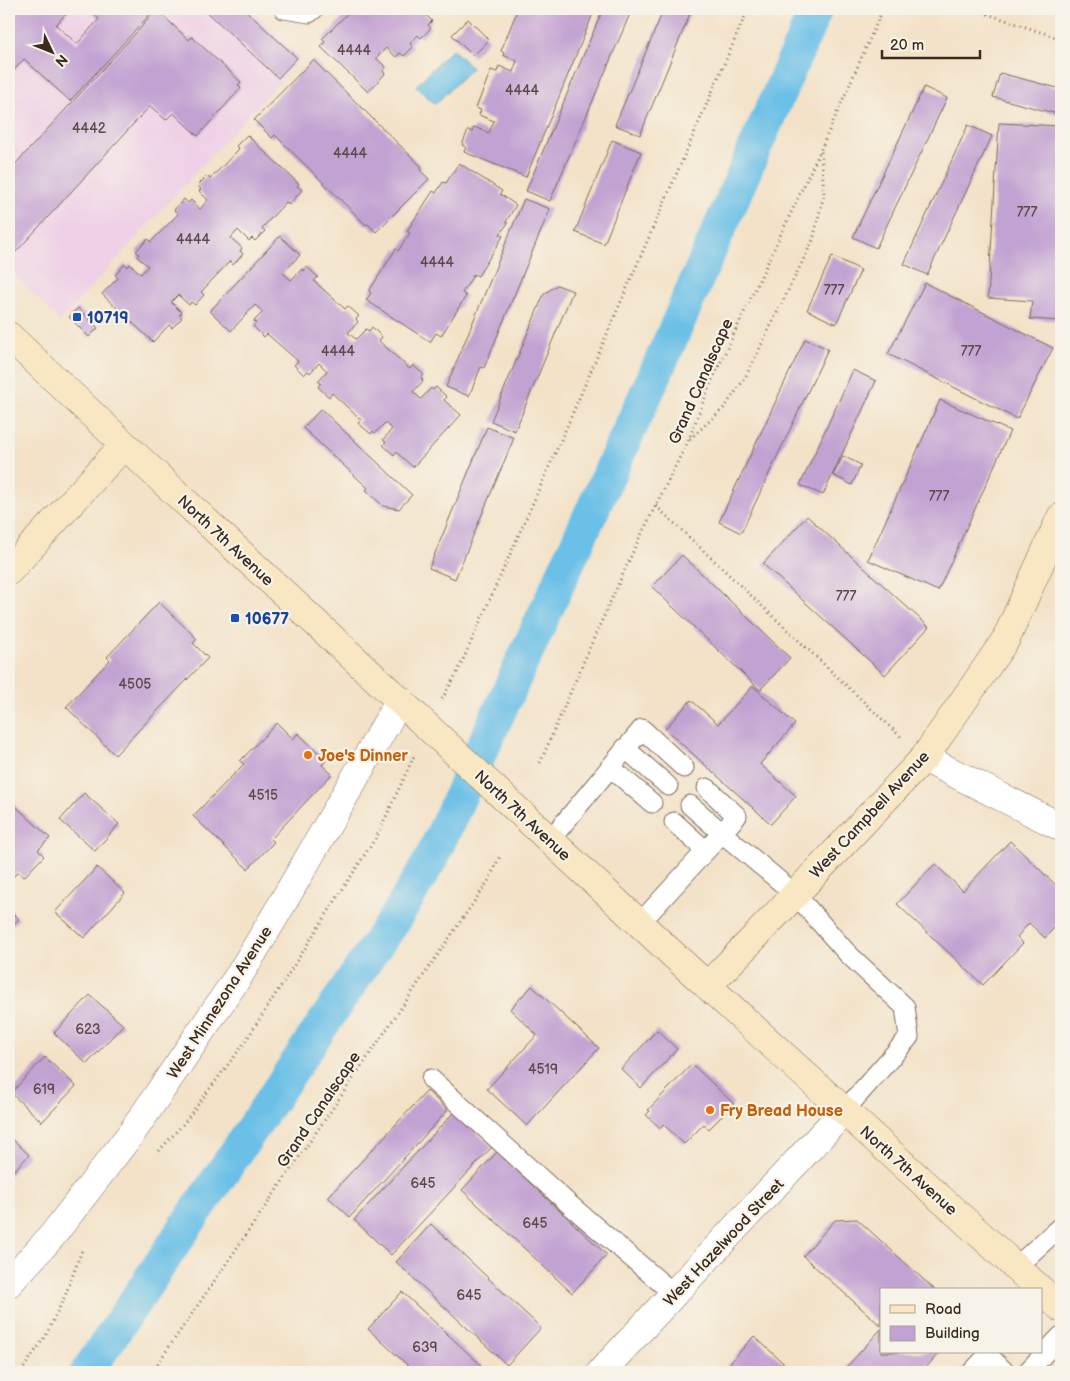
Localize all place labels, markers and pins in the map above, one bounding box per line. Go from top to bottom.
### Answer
place label: 10719 [87,309,129,328]
marker: 10719 [71,311,83,323]
place label: 10677 [245,610,289,629]
marker: 10677 [229,612,241,624]
place label: Joe's Dinner [318,747,409,766]
marker: Joe's Dinner [302,749,314,761]
place label: Fry Bread House [720,1102,843,1121]
marker: Fry Bread House [704,1104,716,1116]

